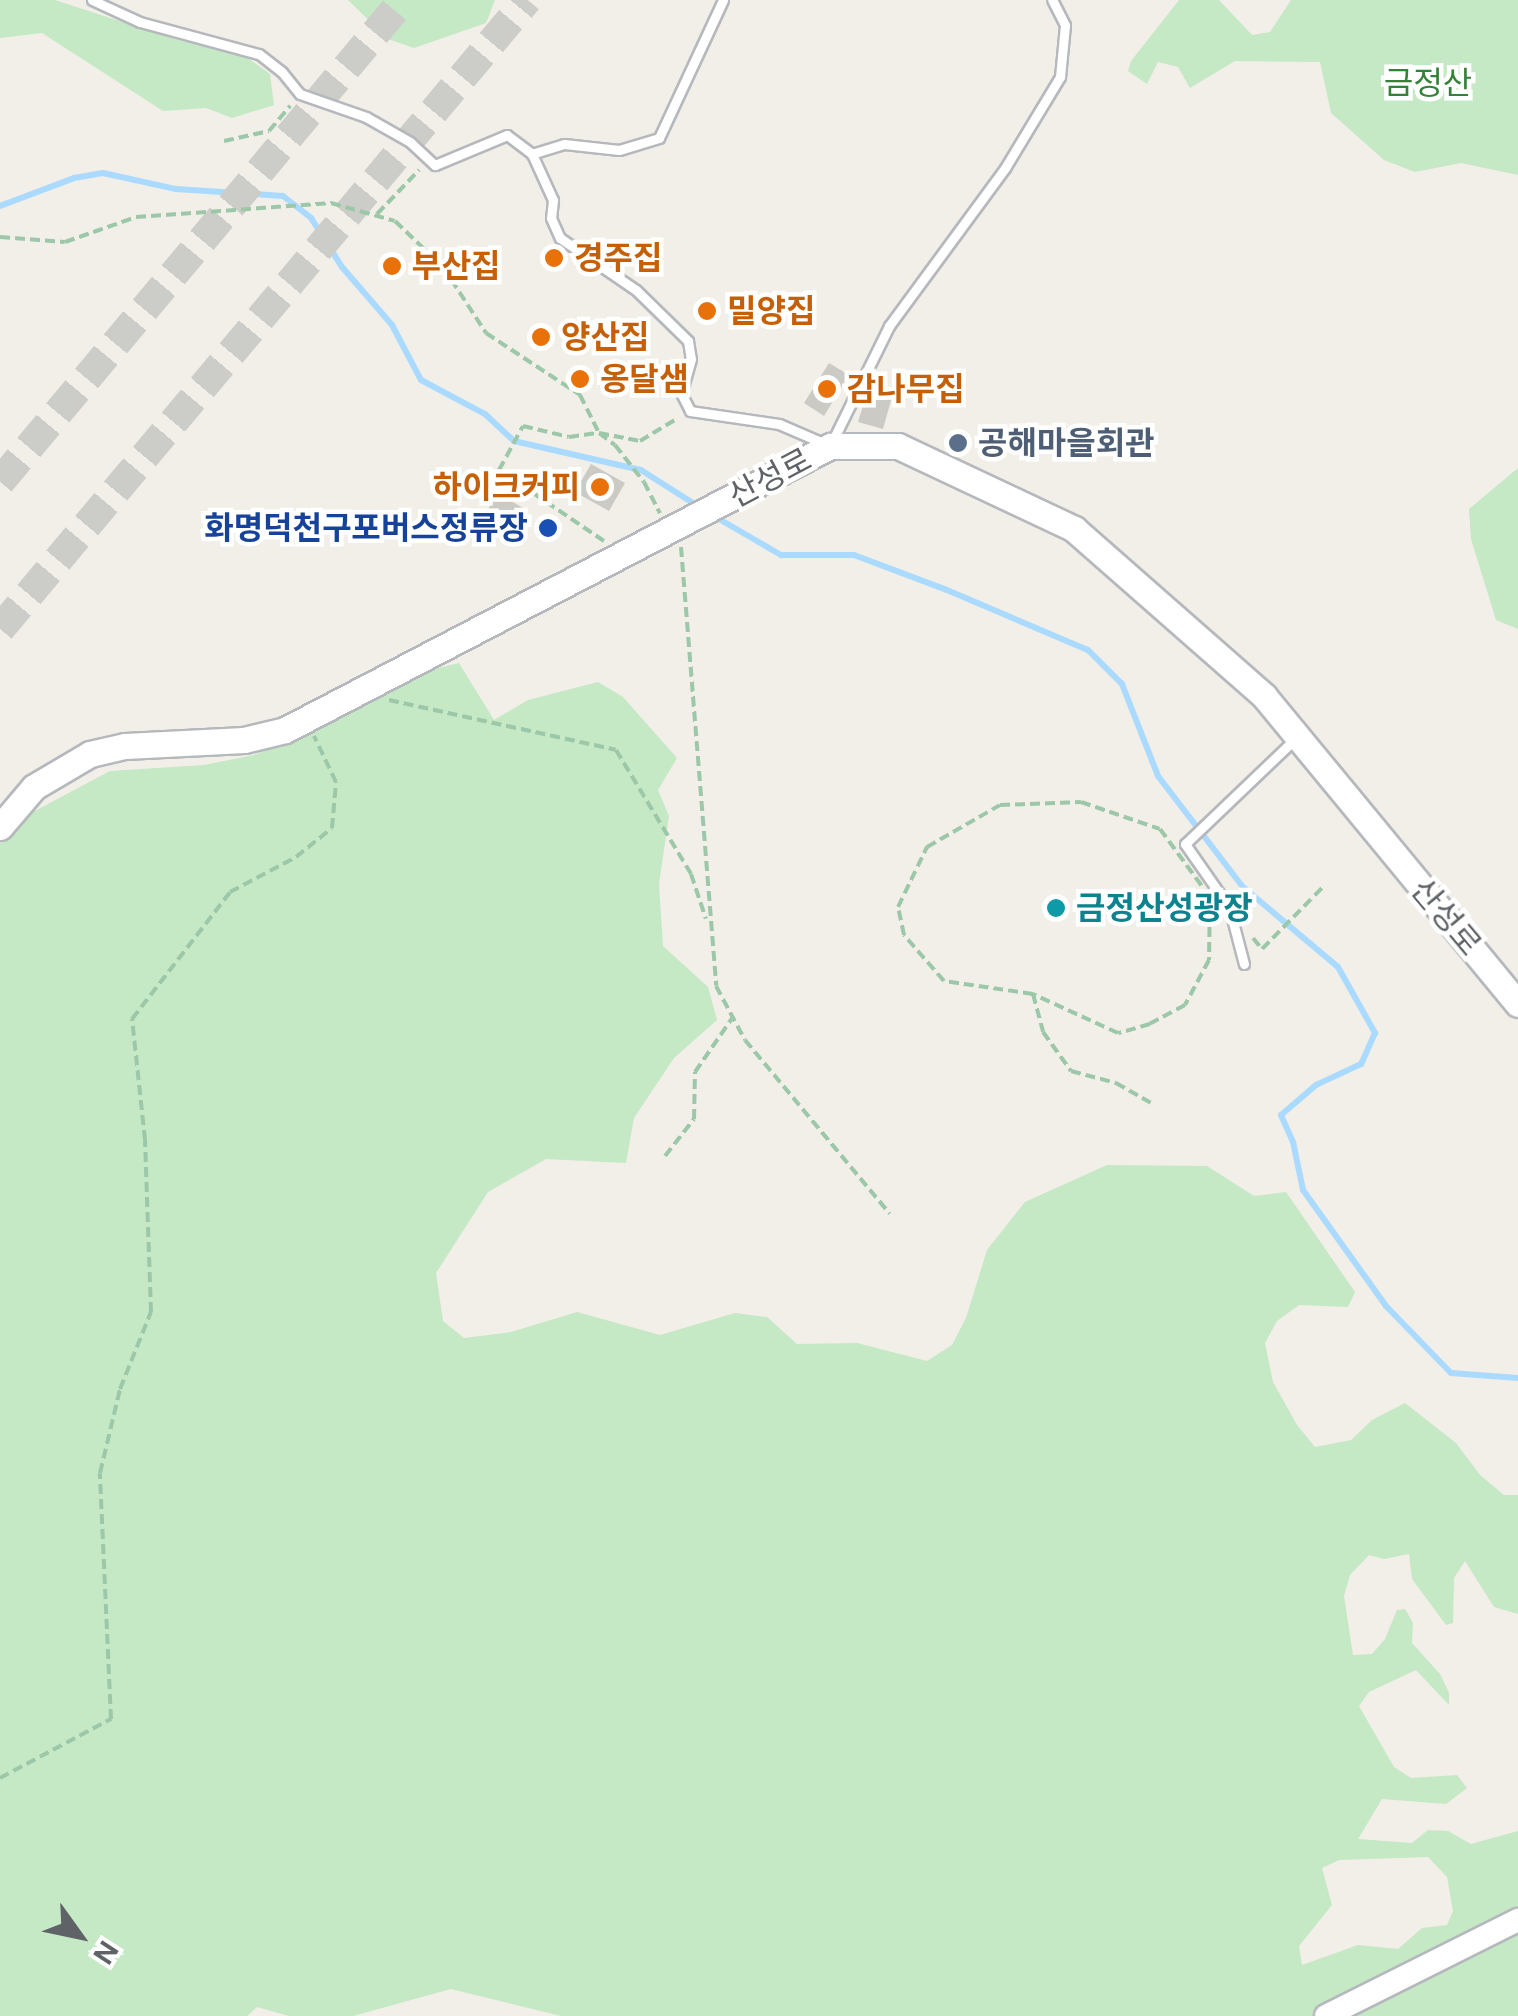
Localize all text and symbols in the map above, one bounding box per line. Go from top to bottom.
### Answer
park label: 금정산 [1384,64,1472,102]
place label: 경주집 [574,239,662,277]
place label: 부산집 [412,247,500,285]
marker: 경주집 [543,247,565,269]
marker: 부산집 [381,255,403,277]
place label: 밀양집 [727,292,815,330]
marker: 밀양집 [696,300,718,322]
place label: 양산집 [561,318,649,356]
marker: 양산집 [530,326,552,348]
place label: 옹달샘 [600,360,688,398]
marker: 옹달샘 [569,368,591,390]
place label: 감나무집 [847,370,965,408]
marker: 감나무집 [816,378,838,400]
place label: 공해마을회관 [978,424,1155,462]
marker: 공해마을회관 [947,432,969,454]
street label: 산성로 [722,440,818,516]
place label: 하이크커피 [433,468,580,506]
marker: 하이크커피 [589,476,611,498]
place label: 화명덕천구포버스정류장 [204,509,528,547]
marker: 화명덕천구포버스정류장 [537,517,559,539]
street label: 산성로 [1403,871,1489,963]
place label: 금정산성광장 [1076,889,1253,927]
marker: 금정산성광장 [1045,897,1067,919]
north arrow [30,1886,130,1986]
text: N [85,1934,127,1971]

